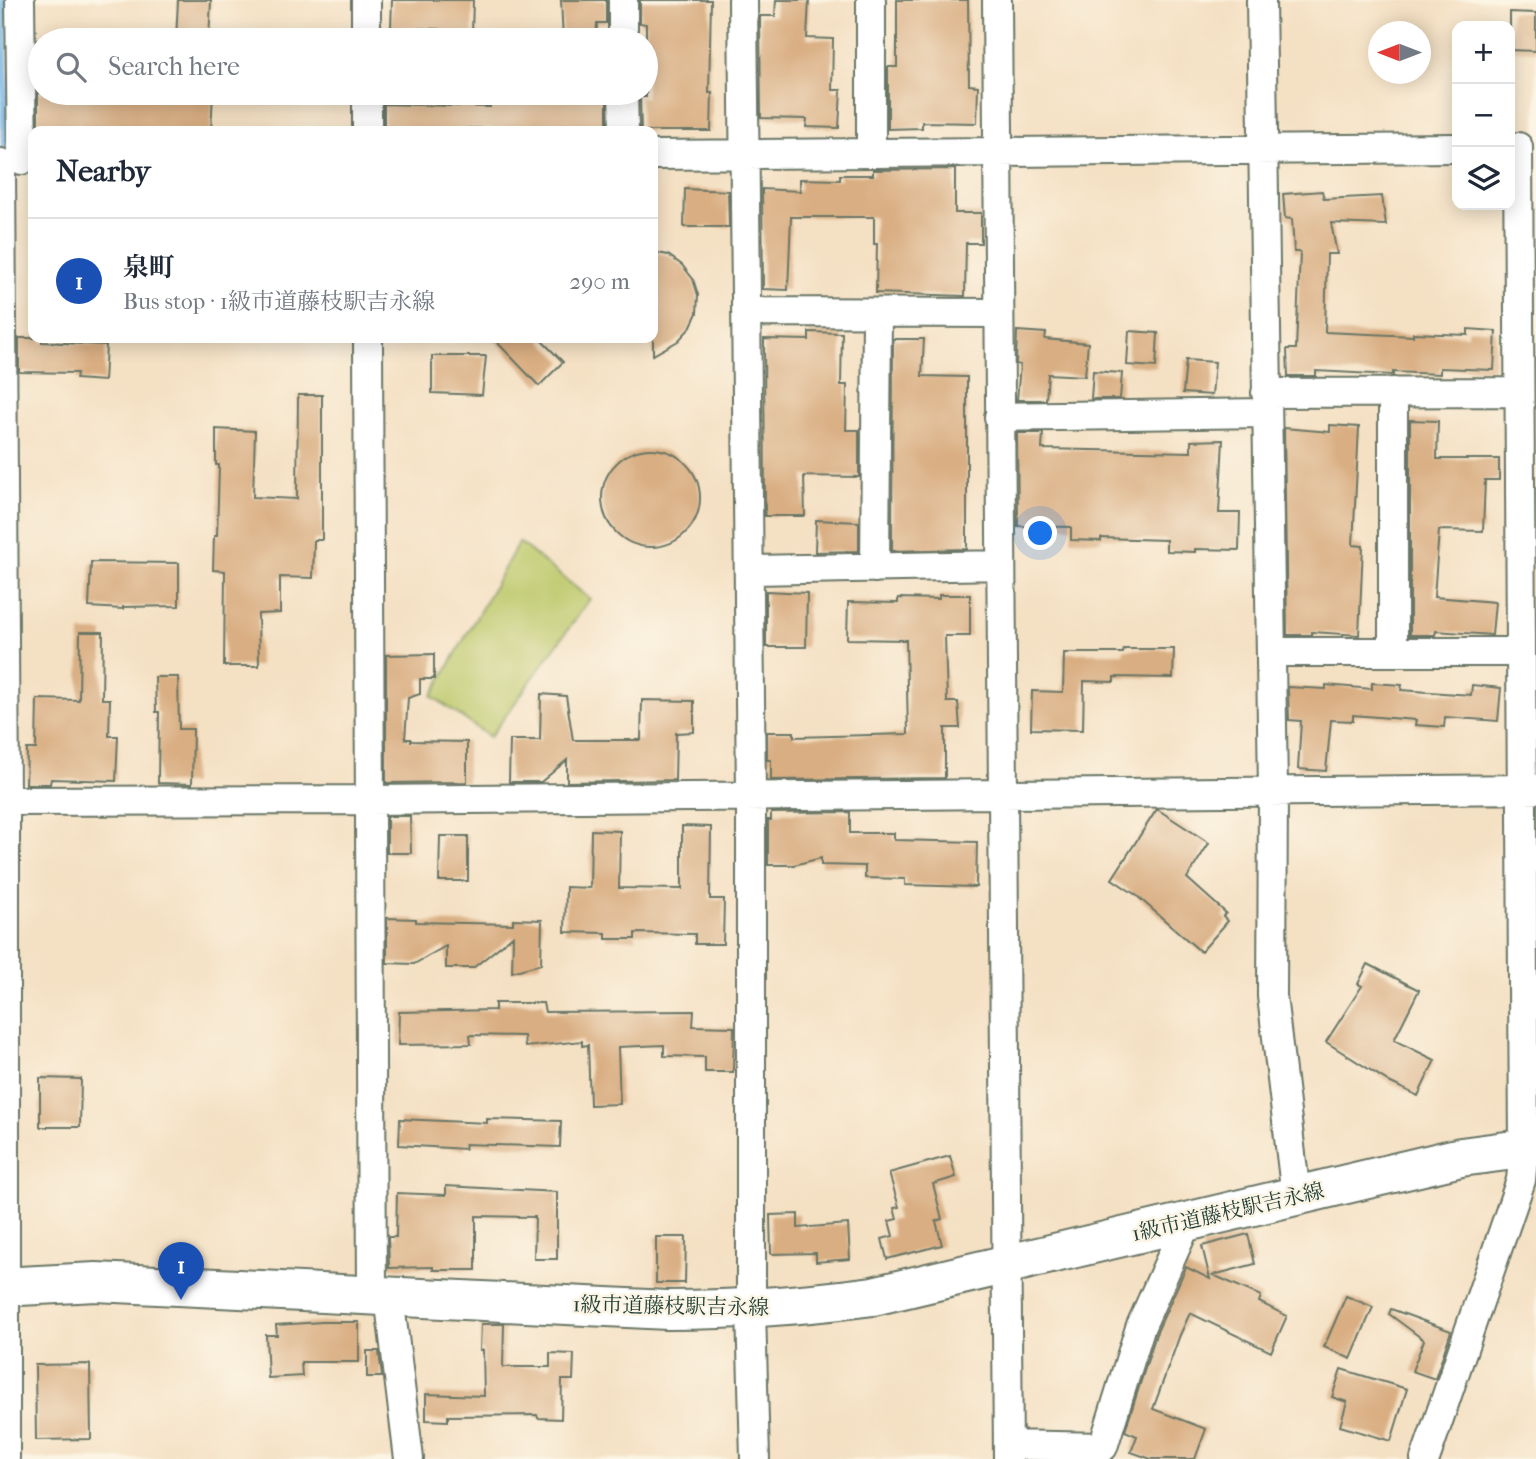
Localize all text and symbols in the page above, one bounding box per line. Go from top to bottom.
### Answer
north arrow [1368,21,1431,84]
map controls [1452,21,1515,210]
button: + [1452,21,1515,84]
search box [28,28,658,105]
icon: search [52,48,90,86]
text: Search here [108,51,240,82]
button: − [1452,84,1515,147]
button: layers [1452,147,1515,210]
text: Nearby [56,154,151,189]
text: 泉町 [123,252,175,283]
text: 1 [75,268,83,295]
text: 290 m [569,268,630,295]
text: Bus stop · 1級市道藤枝駅吉永線 [123,288,435,315]
your location [1023,516,1057,550]
street label: 1級市道藤枝駅吉永線 [1130,1178,1326,1246]
pin: 1 [158,1242,204,1300]
street label: 1級市道藤枝駅吉永線 [573,1292,769,1320]

